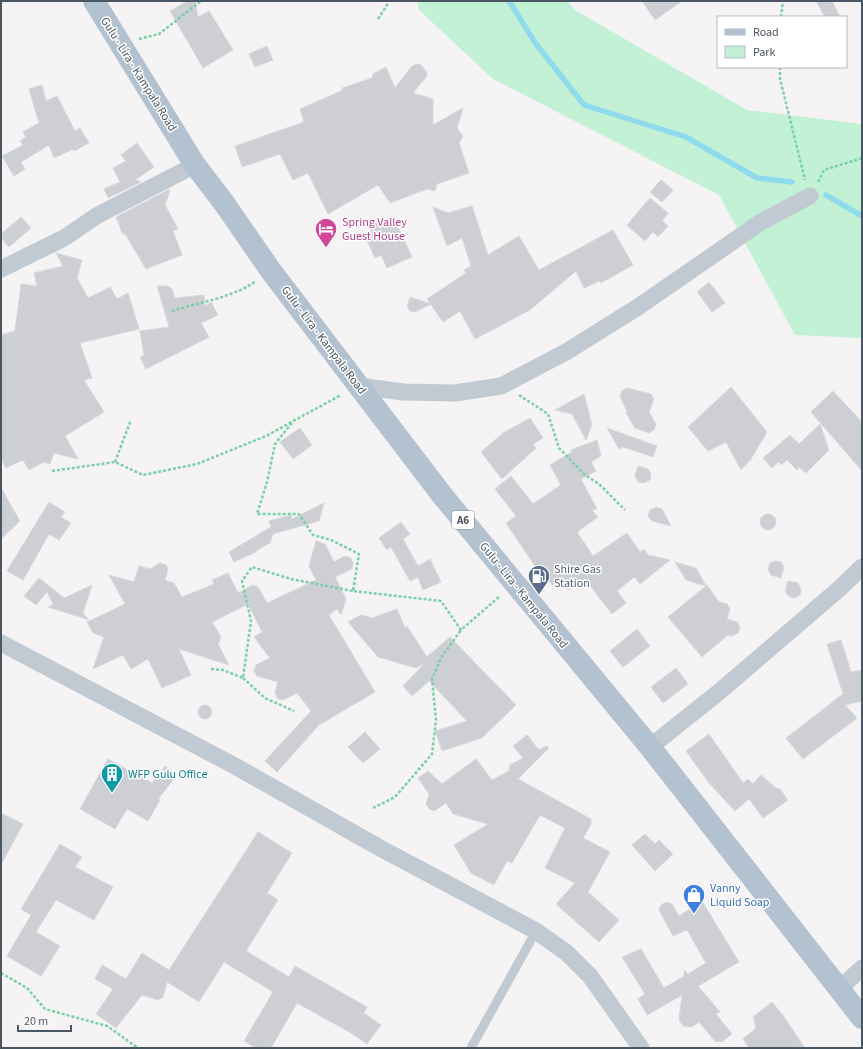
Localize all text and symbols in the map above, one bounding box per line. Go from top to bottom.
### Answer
street label: Gulu - Lira - Kampala Road [96,14,181,135]
legend [717,16,847,68]
text: Road [753,24,779,41]
text: Park [753,44,775,61]
place label: Spring Valley Guest House [342,214,407,245]
hotel icon: Spring Valley Guest House [313,216,339,249]
street label: Gulu - Lira - Kampala Road [277,282,370,398]
road number: A6 [452,511,474,529]
street label: Gulu - Lira - Kampala Road [475,539,572,652]
place label: Shire Gas Station [554,561,601,592]
fuel station icon: Shire Gas Station [526,563,552,596]
building icon: WFP Gulu Office [99,761,125,794]
place label: WFP Gulu Office [128,766,208,783]
place label: Vanny Liquid Soap [710,880,770,911]
shop icon: Vanny Liquid Soap [681,882,707,915]
scale bar [18,1007,71,1033]
text: 20 m [24,1013,48,1030]

